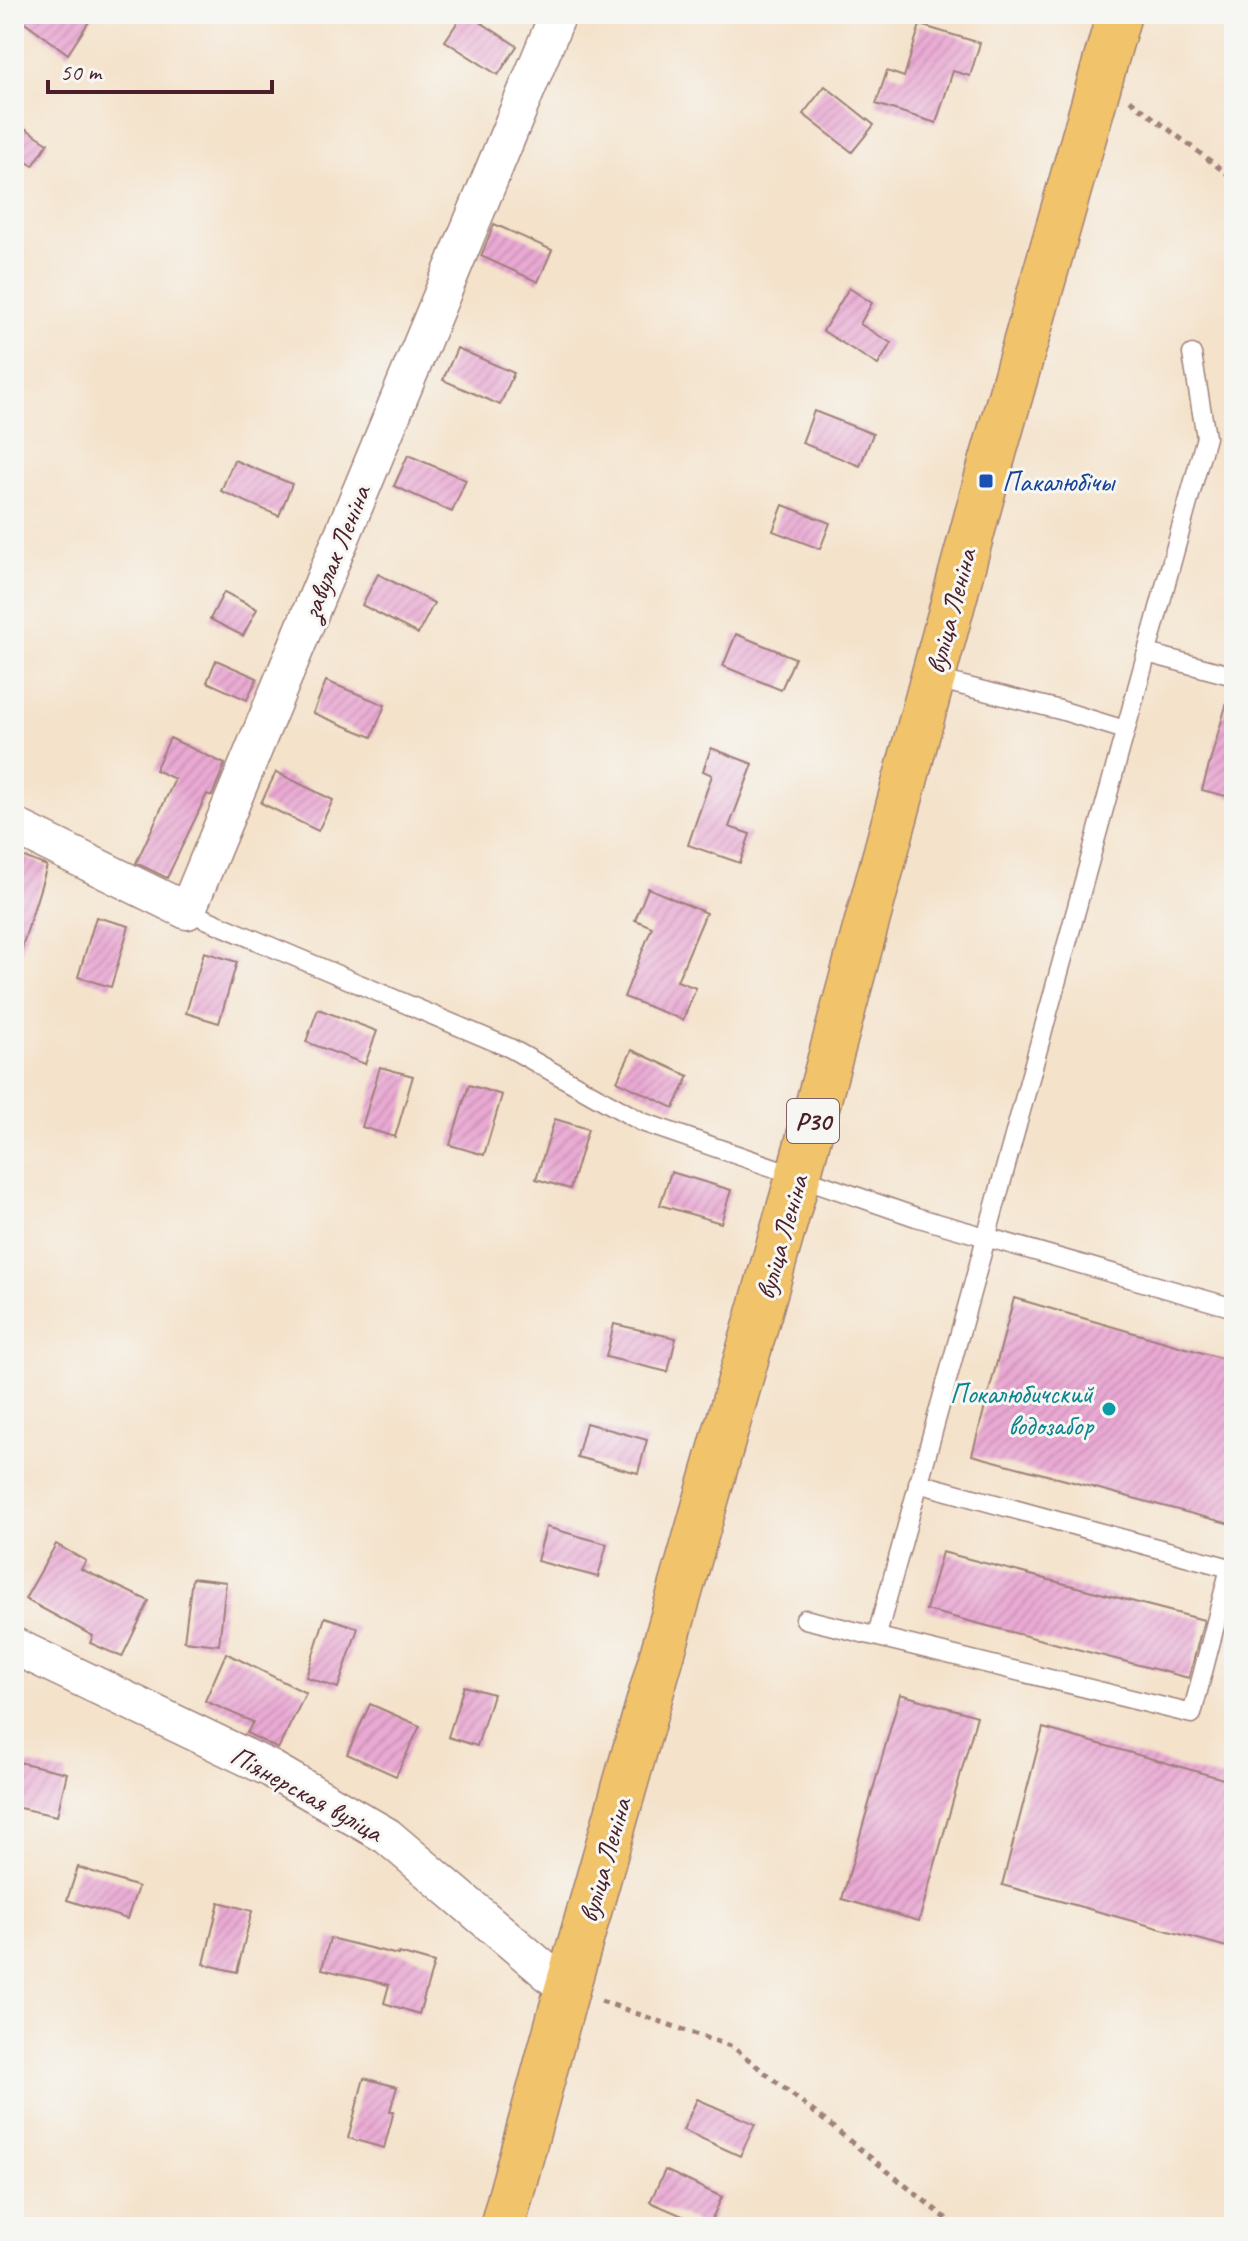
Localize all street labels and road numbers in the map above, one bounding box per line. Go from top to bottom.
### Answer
street label: завулак Леніна [291,479,380,628]
street label: вуліца Леніна [917,543,984,677]
road number: Р30 [787,1099,839,1143]
street label: вуліца Леніна [747,1169,816,1303]
street label: Піянерская вуліца [225,1737,390,1850]
street label: вуліца Леніна [570,1792,639,1926]

